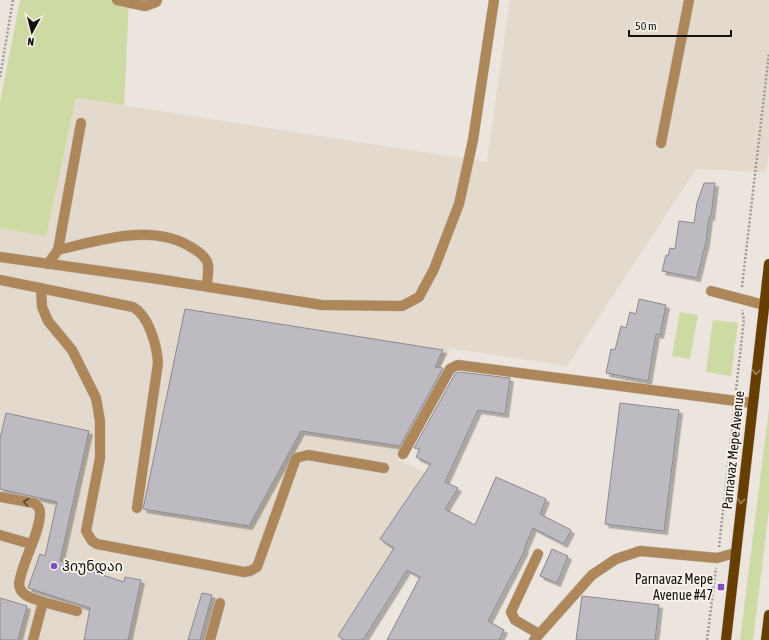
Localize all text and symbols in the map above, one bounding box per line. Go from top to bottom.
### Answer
north arrow [12,12,52,52]
scale bar [629,12,731,38]
text: 50 m [635,19,657,33]
text: N [27,36,35,48]
one-way arrow [752,369,761,375]
street label: Parnavaz Mepe Avenue [719,390,747,510]
one-way arrow [23,498,29,506]
one-way arrow [737,498,746,504]
place label: ჰიუნდაი [62,558,123,575]
marker: ჰიუნდაი [49,561,59,571]
place label: Parnavaz Mepe Avenue #47 [635,571,713,603]
marker: Parnavaz Mepe Avenue #47 [716,582,726,592]

